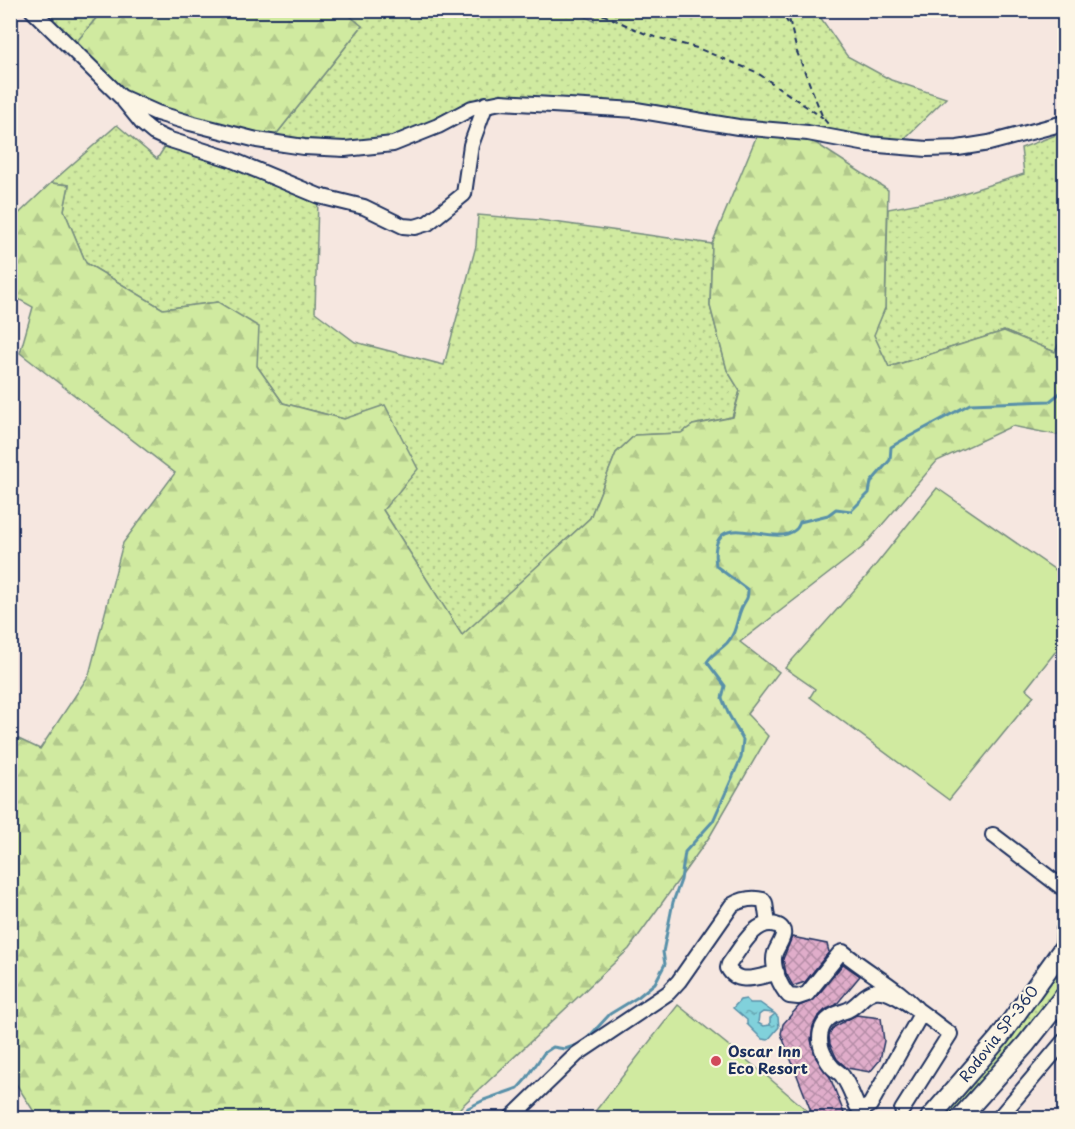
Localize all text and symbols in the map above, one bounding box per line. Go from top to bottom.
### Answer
street label: Rodovia SP-360 [953,980,1043,1086]
place label: Oscar Inn Eco Resort [728,1039,808,1079]
marker: Oscar Inn Eco Resort [709,1054,723,1068]

